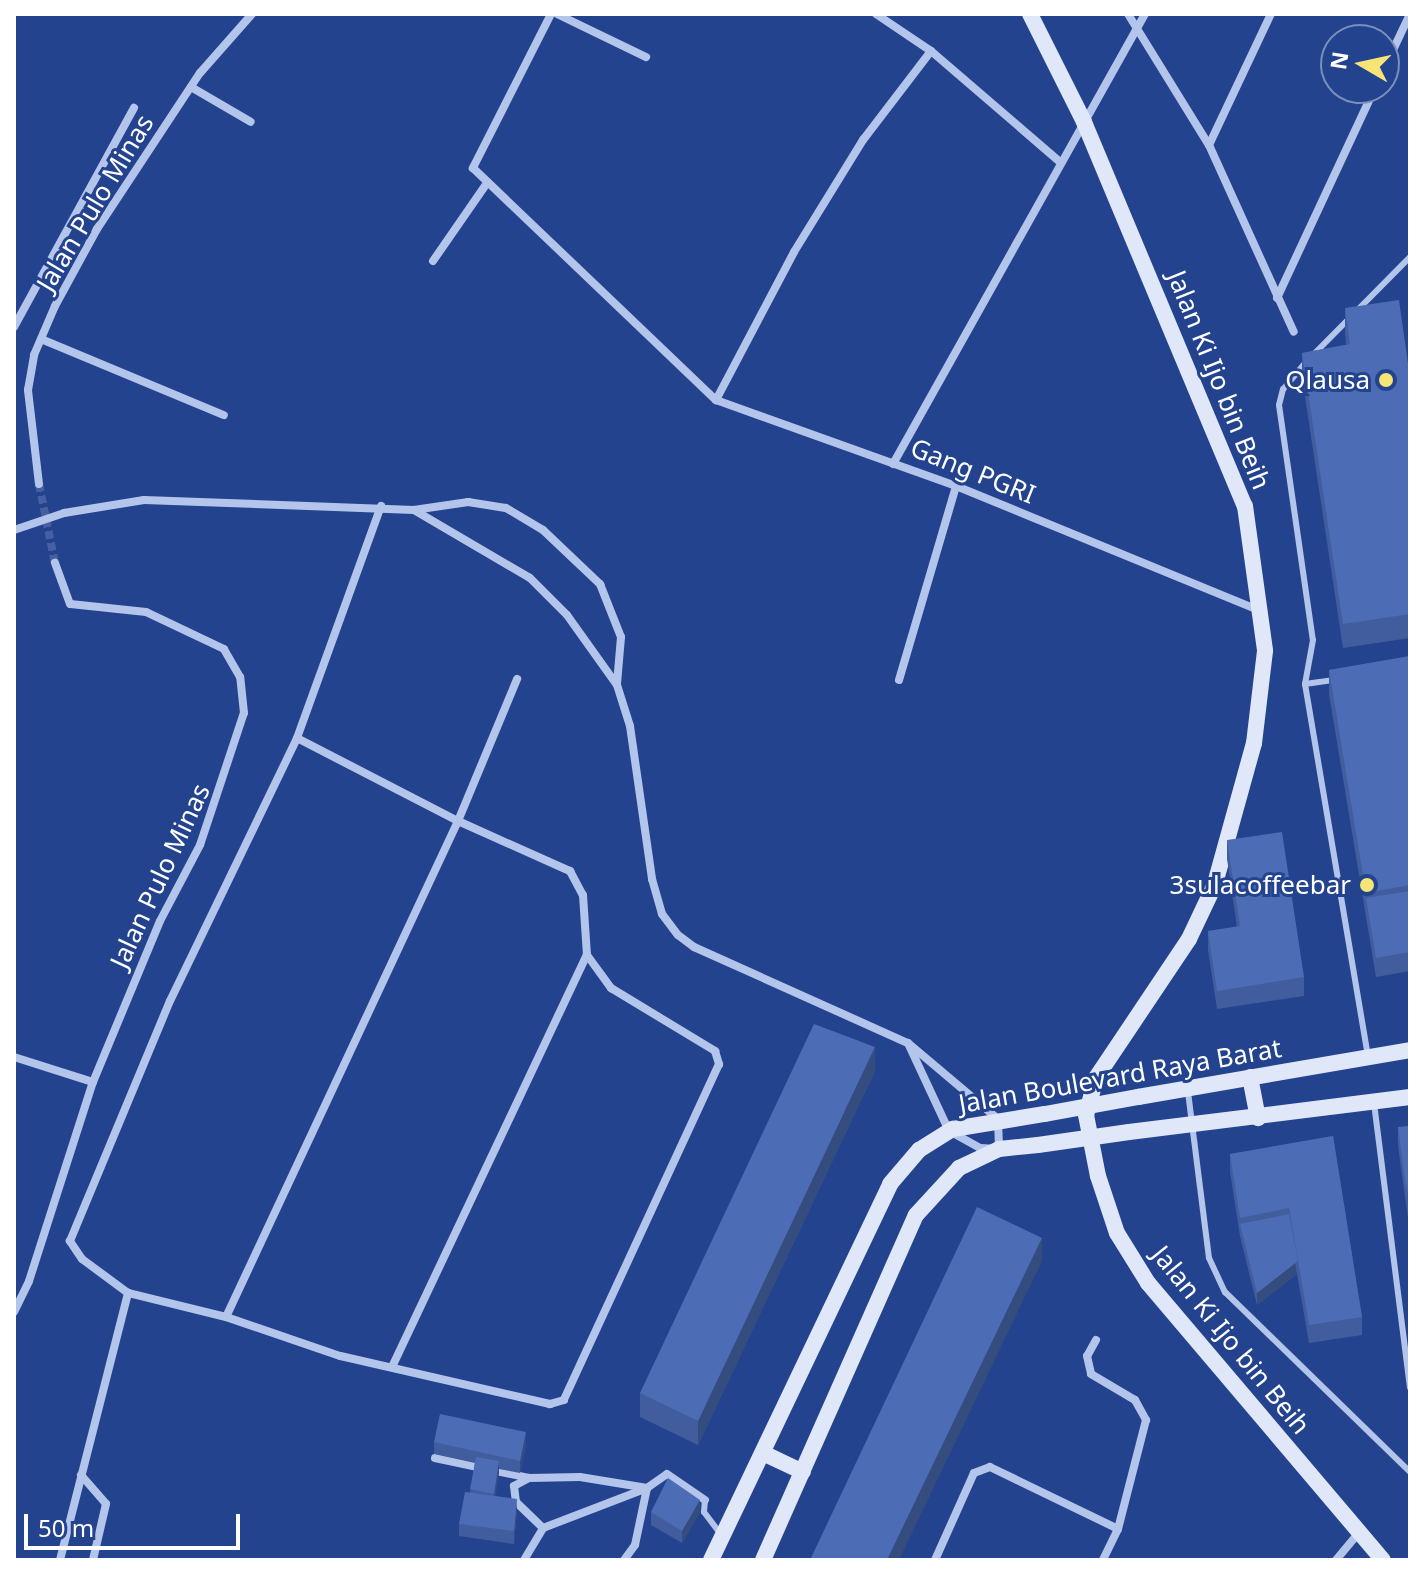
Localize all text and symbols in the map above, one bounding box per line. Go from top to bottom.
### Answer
north arrow [1320,24,1400,104]
text: N [1322,49,1354,72]
street label: Jalan Pulo Minas [30,109,160,297]
street label: Jalan Ki Ijo bin Beih [1161,266,1277,494]
place label: Qlausa [1285,364,1370,396]
marker: Qlausa [1377,371,1395,389]
street label: Gang PGRI [906,432,1040,510]
street label: Jalan Pulo Minas [104,779,216,973]
place label: 3sulacoffeebar [1170,869,1351,901]
marker: 3sulacoffeebar [1358,876,1376,894]
street label: Jalan Boulevard Raya Barat [956,1032,1284,1120]
street label: Jalan Ki Ijo bin Beih [1145,1240,1317,1440]
scale bar [28,1498,244,1548]
text: 50 m [38,1511,94,1544]

